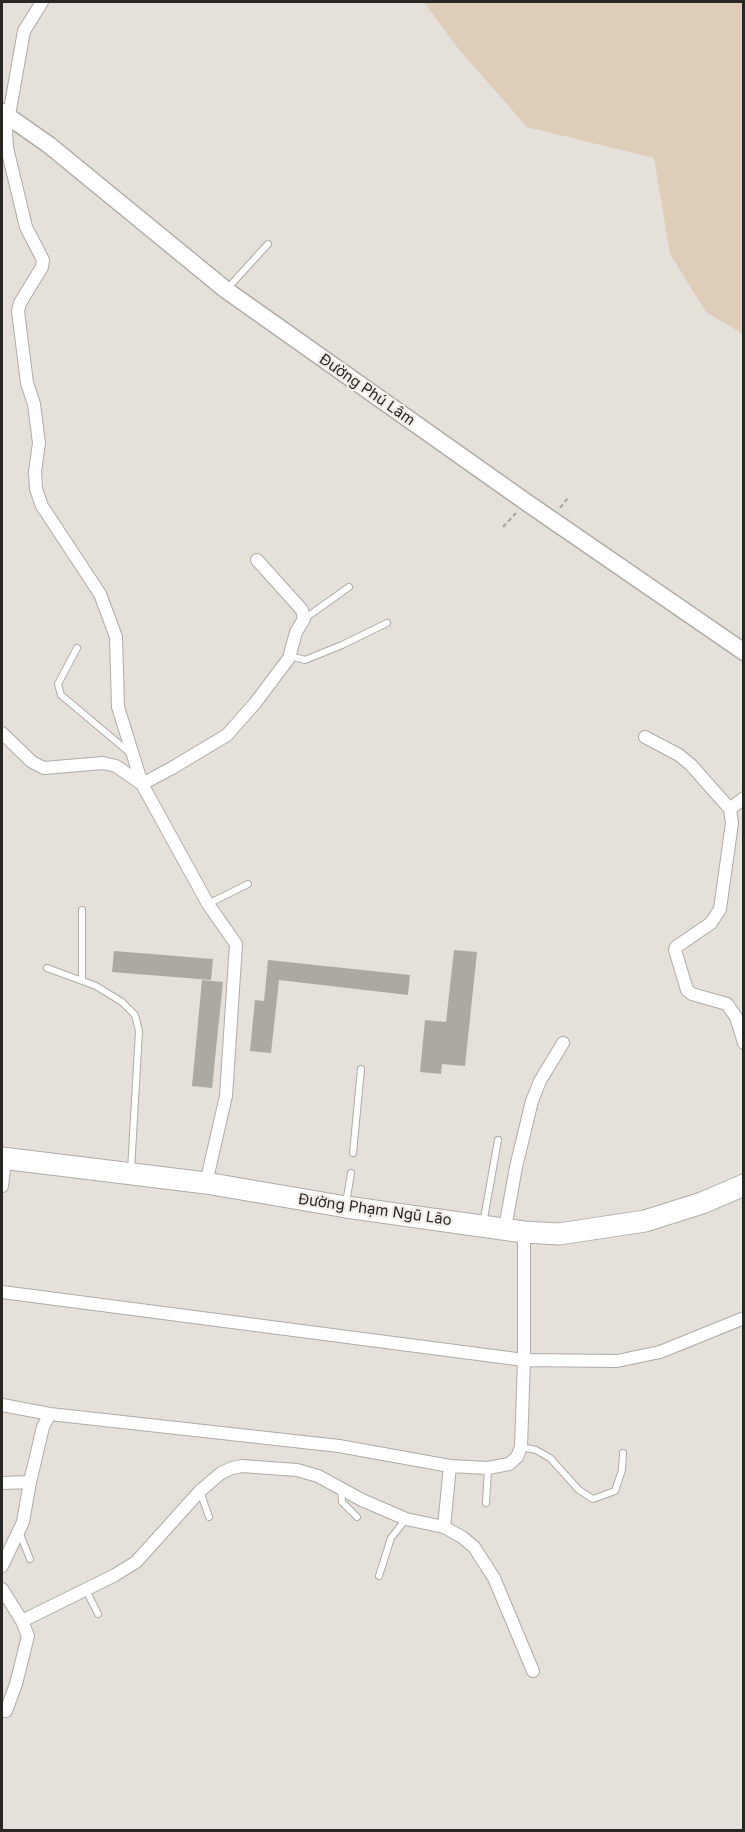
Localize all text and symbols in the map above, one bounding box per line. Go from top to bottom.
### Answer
street label: Đường Phú Lâm [316,350,418,430]
street label: Đường Phạm Ngũ Lão [297,1190,453,1230]

